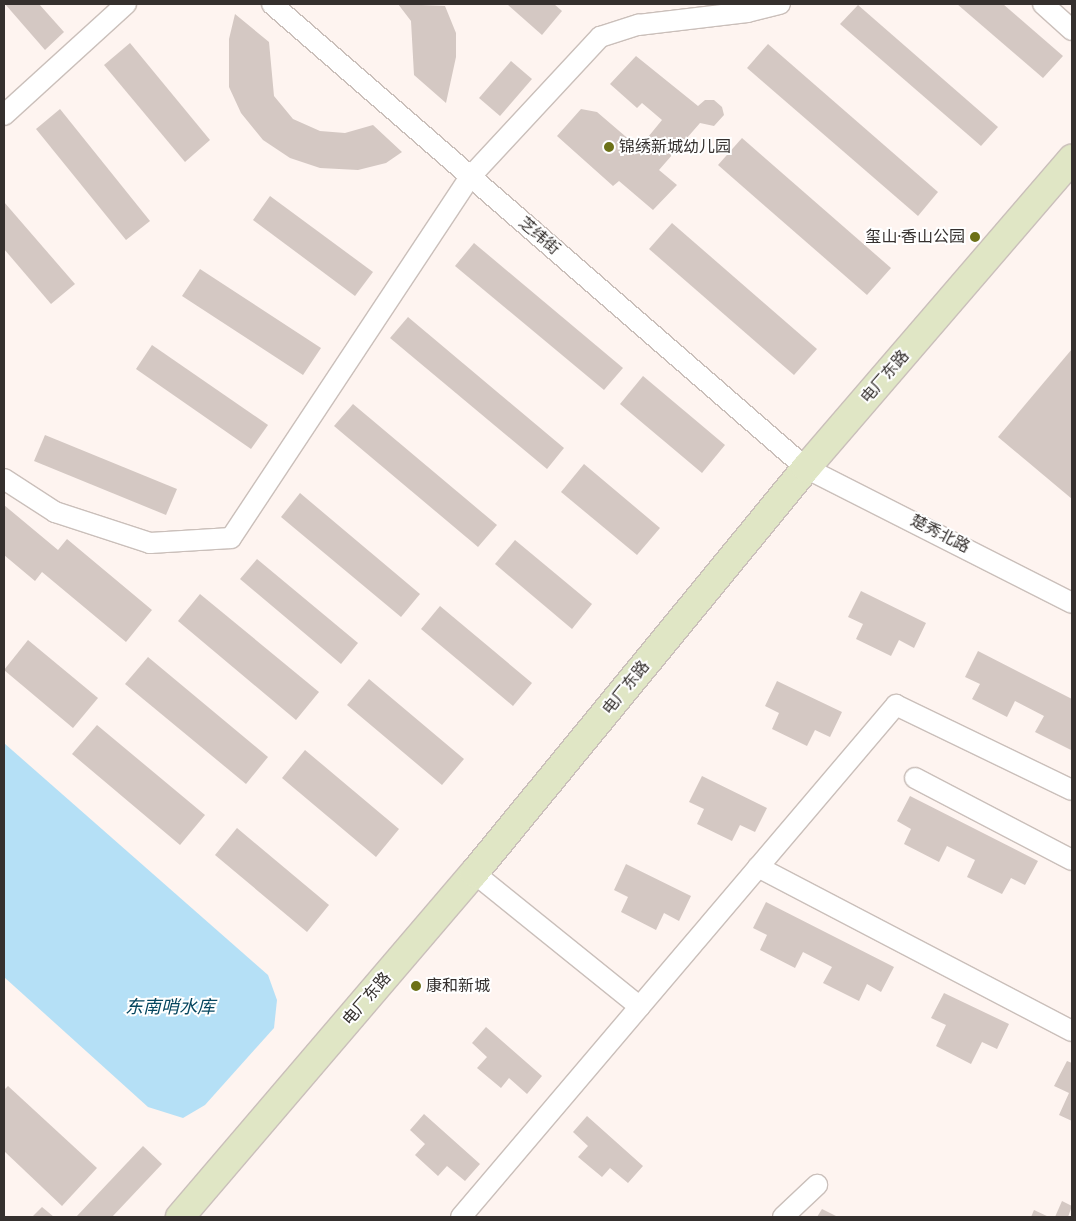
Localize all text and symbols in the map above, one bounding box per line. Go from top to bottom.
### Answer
place label: 锦绣新城幼儿园 [619,137,731,157]
marker: 锦绣新城幼儿园 [603,141,615,153]
street label: 芝纬街 [515,213,563,259]
place label: 玺山·香山公园 [865,227,965,247]
marker: 玺山·香山公园 [969,231,981,243]
street label: 电厂东路 [857,347,913,407]
street label: 楚秀北路 [907,511,973,557]
street label: 电厂东路 [598,657,654,719]
street label: 电厂东路 [339,969,395,1029]
place label: 康和新城 [426,976,490,996]
marker: 康和新城 [410,980,422,992]
water label: 东南哨水库 [125,996,215,1018]

